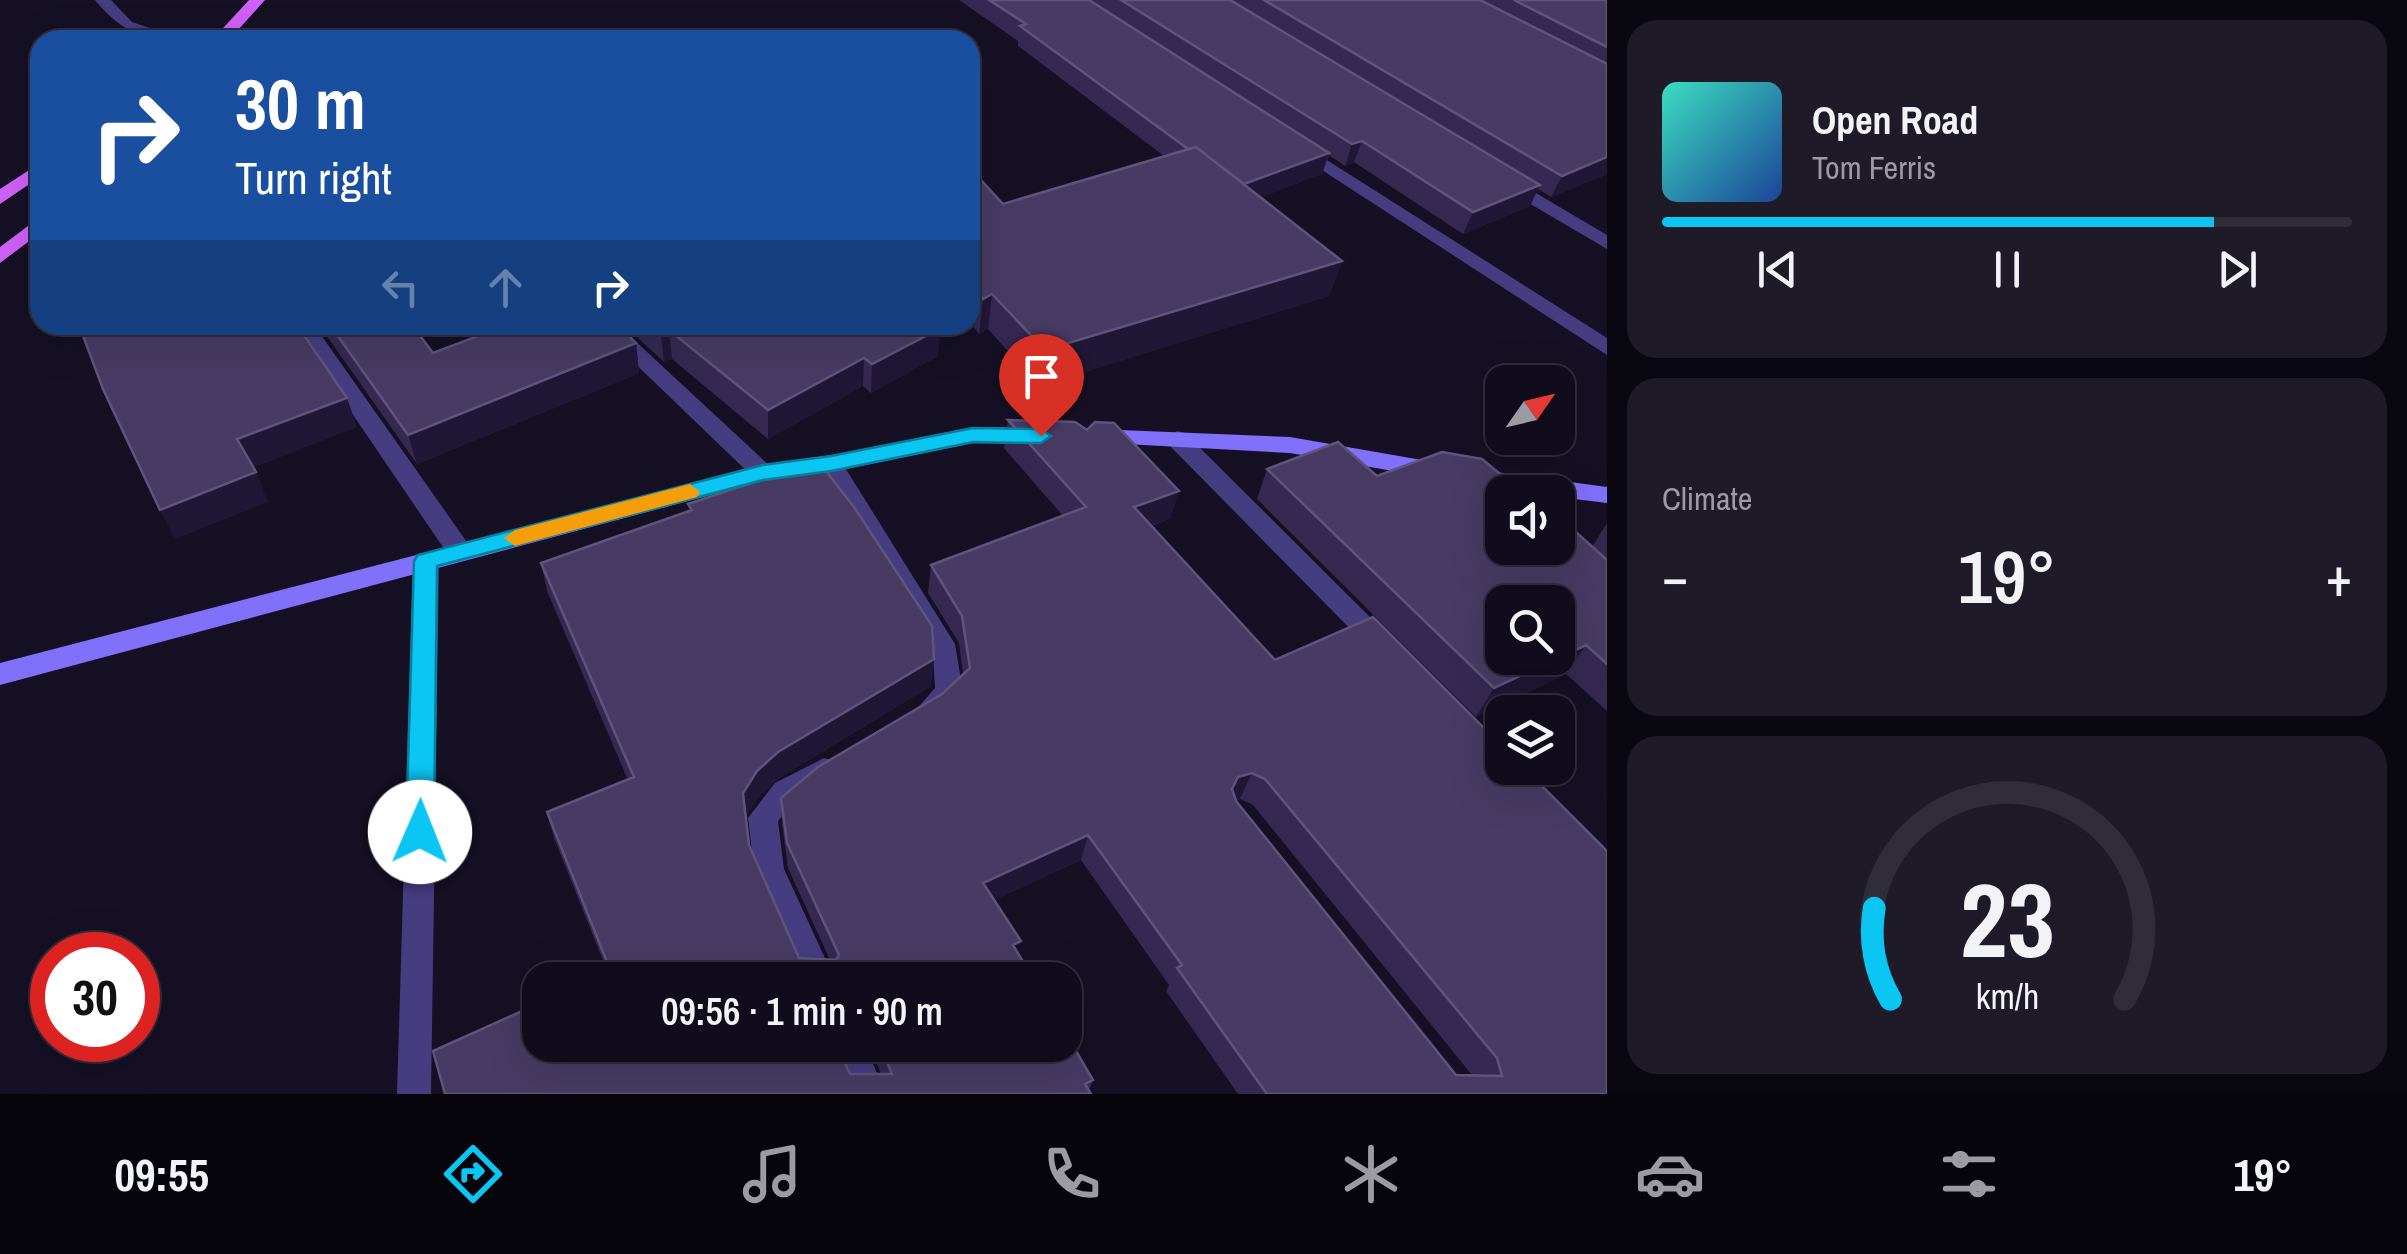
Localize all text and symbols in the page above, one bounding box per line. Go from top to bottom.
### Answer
text: 30 m [235,57,366,151]
icon: right [70,70,200,200]
text: Open Road [1812,95,1978,146]
text: Tom Ferris [1812,146,1936,189]
text: Turn right [235,147,392,208]
icon: previous [1750,242,1805,297]
icon: pause [1980,242,2035,297]
icon: next [2210,242,2265,297]
icon: left [373,260,428,315]
icon: ahead [478,260,533,315]
icon: right [583,260,638,315]
pin [999,334,1084,437]
icon: arrive [1014,349,1069,404]
north arrow [1485,365,1575,455]
map controls [1485,365,1575,785]
button: sound [1485,475,1575,565]
text: Climate [1662,477,1752,520]
text: 19° [1958,525,2056,626]
text: − [1662,539,1688,613]
text: + [2326,539,2352,613]
button: search [1485,585,1575,675]
button: layers [1485,695,1575,785]
position arrow [368,780,472,884]
text: 23 [1960,849,2054,989]
speed limit sign: 30 [30,932,160,1062]
text: km/h [1975,972,2039,1020]
text: 09:56 · 1 min · 90 m [661,986,943,1037]
icon: directions [438,1139,508,1209]
icon: music [737,1139,807,1209]
icon: phone [1037,1139,1107,1209]
icon: climate [1336,1139,1406,1209]
icon: car [1635,1139,1705,1209]
icon: filters [1934,1139,2004,1209]
text: 09:55 [115,1144,209,1205]
text: 19° [2233,1144,2292,1205]

